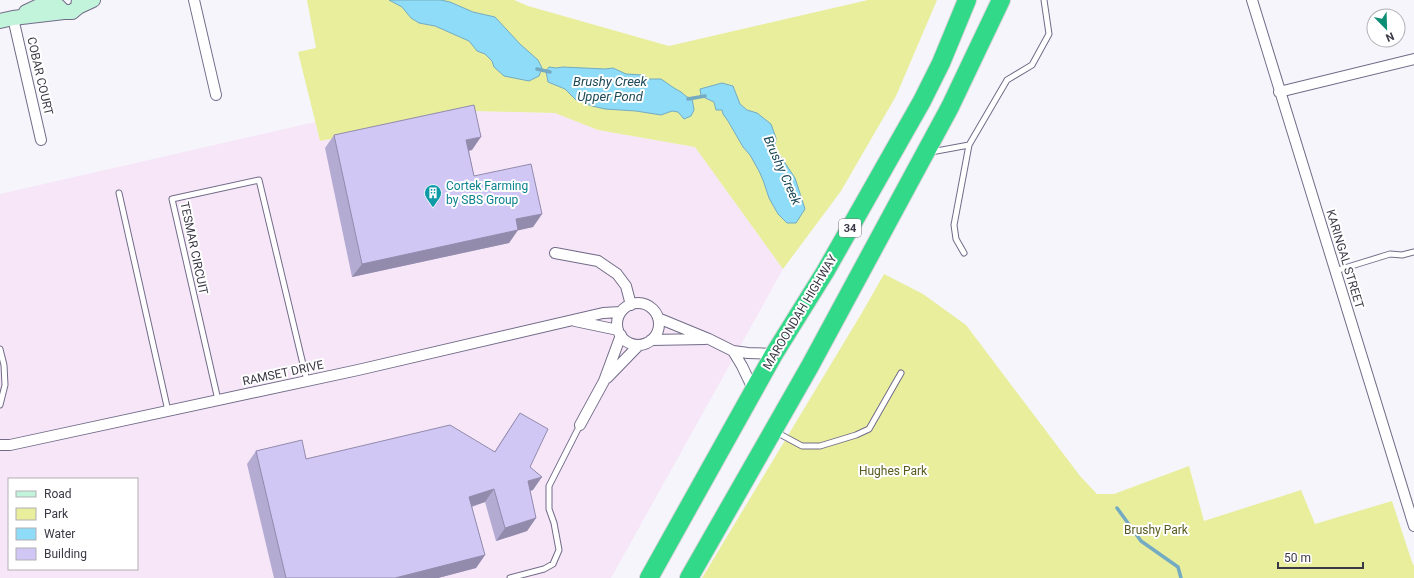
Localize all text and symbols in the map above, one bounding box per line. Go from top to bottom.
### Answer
north arrow [1366,8,1406,48]
text: N [1383,29,1396,44]
street label: COBAR COURT [24,36,56,116]
water label: Brushy Creek Upper Pond [573,74,648,104]
water label: Brushy Creek [761,133,805,208]
place label: Cortek Farming by SBS Group [446,179,528,207]
building icon: Cortek Farming by SBS Group [423,183,443,208]
street label: TESMAR CIRCUIT [177,200,211,296]
street label: KARINGAL STREET [1323,208,1367,310]
road number: 34 [839,219,861,237]
street label: MAROONDAH HIGHWAY [760,251,840,372]
street label: RAMSET DRIVE [241,358,325,388]
park label: Hughes Park [859,464,928,478]
legend [8,478,138,570]
text: Road [44,487,72,501]
text: Park [44,507,69,521]
park label: Brushy Park [1124,523,1189,537]
text: Water [44,527,75,541]
scale bar [1278,544,1363,570]
text: Building [44,547,87,561]
text: 50 m [1284,551,1311,565]

